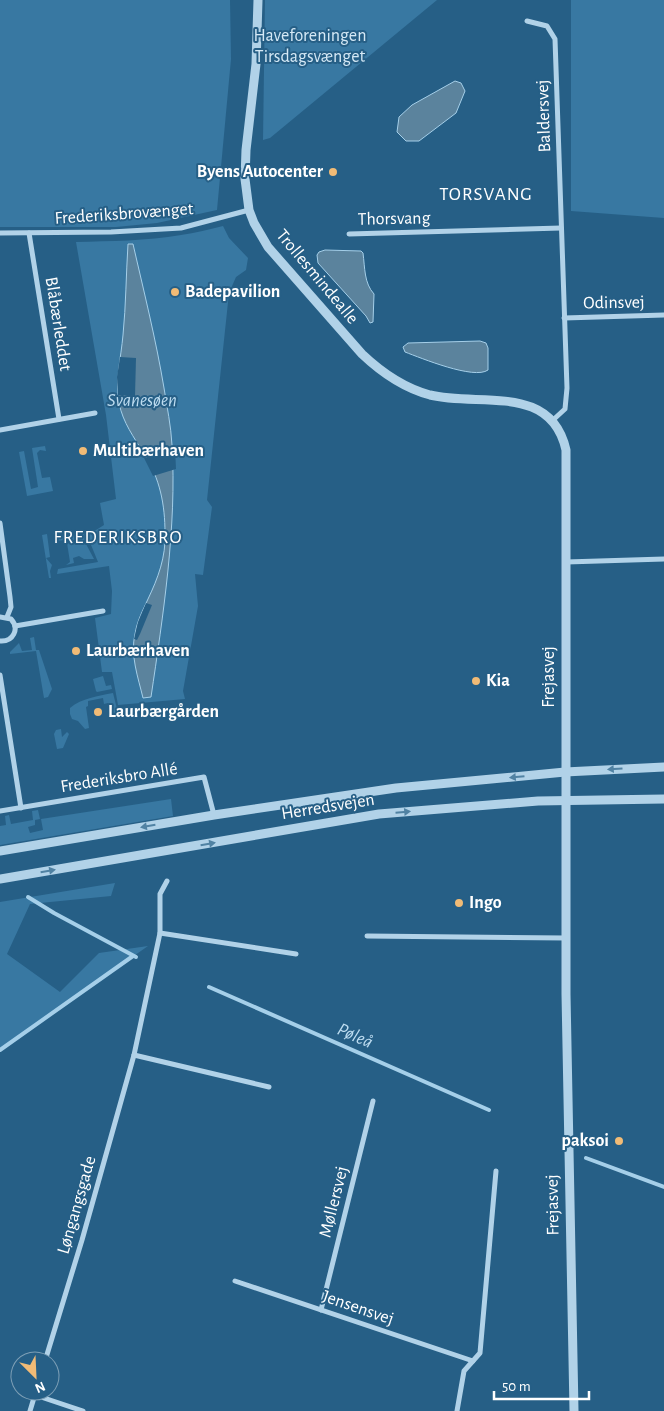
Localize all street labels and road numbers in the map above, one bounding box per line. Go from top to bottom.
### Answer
street label: Baldersvej [534,79,554,153]
street label: Frederiksbrovænget [54,200,194,228]
street label: Thorsvang [358,209,431,229]
street label: Trollesmindealle [272,226,362,328]
street label: Blåbærleddet [42,276,74,373]
street label: Odinsvej [583,293,645,313]
street label: Frejasvej [540,646,558,708]
street label: Frederiksbro Allé [59,760,179,796]
street label: Herredsvejen [280,791,376,823]
street label: Løngangsgade [54,1154,100,1256]
street label: Møllersvej [316,1165,352,1239]
street label: Frejasvej [543,1174,563,1236]
street label: Jensensvej [320,1287,396,1329]

